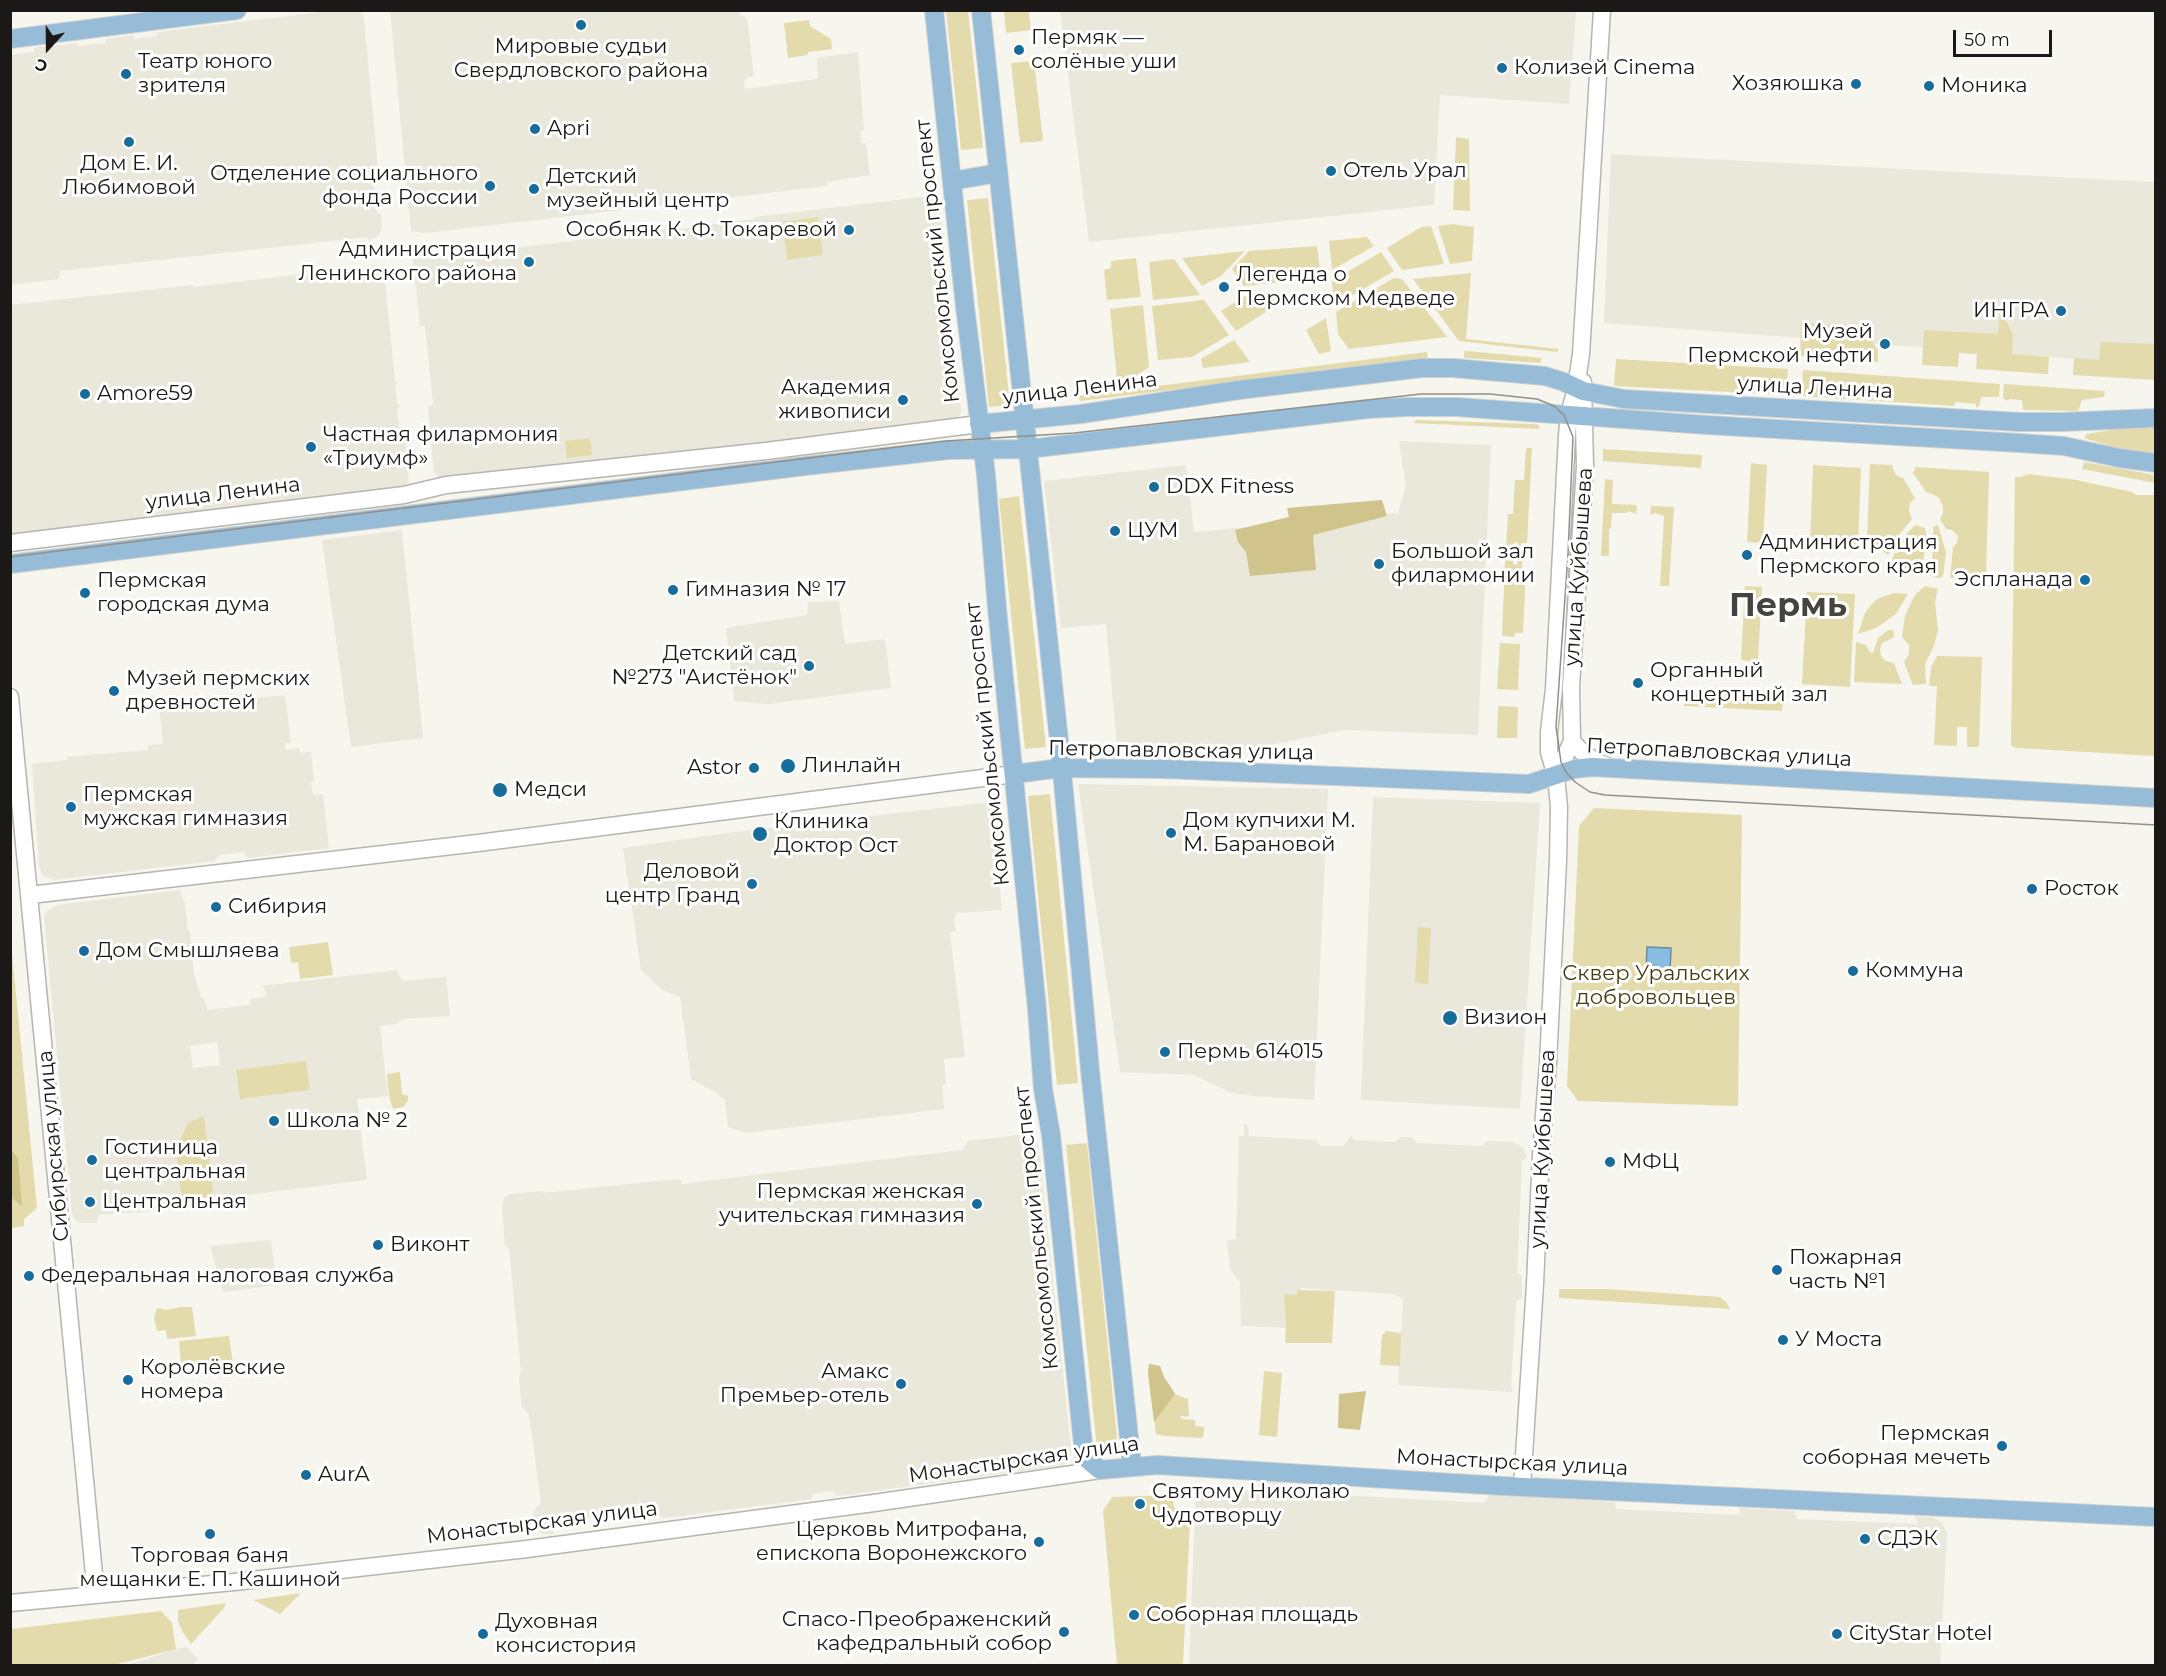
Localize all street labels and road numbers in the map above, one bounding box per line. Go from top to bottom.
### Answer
street label: Комсомольский проспект [911,118,965,404]
street label: улица Ленина [1001,367,1159,411]
street label: улица Ленина [1737,371,1893,405]
street label: улица Куйбышева [1559,467,1599,667]
street label: улица Ленина [144,472,302,516]
street label: Комсомольский проспект [961,601,1015,887]
street label: Петропавловская улица [1586,733,1852,773]
street label: Петропавловская улица [1048,736,1314,766]
street label: Сибирская улица [33,1049,75,1243]
street label: улица Куйбышева [1525,1049,1561,1249]
street label: Комсомольский проспект [1010,1085,1064,1371]
street label: Монастырская улица [907,1431,1141,1489]
street label: Монастырская улица [1395,1444,1629,1482]
street label: Монастырская улица [425,1496,659,1550]

